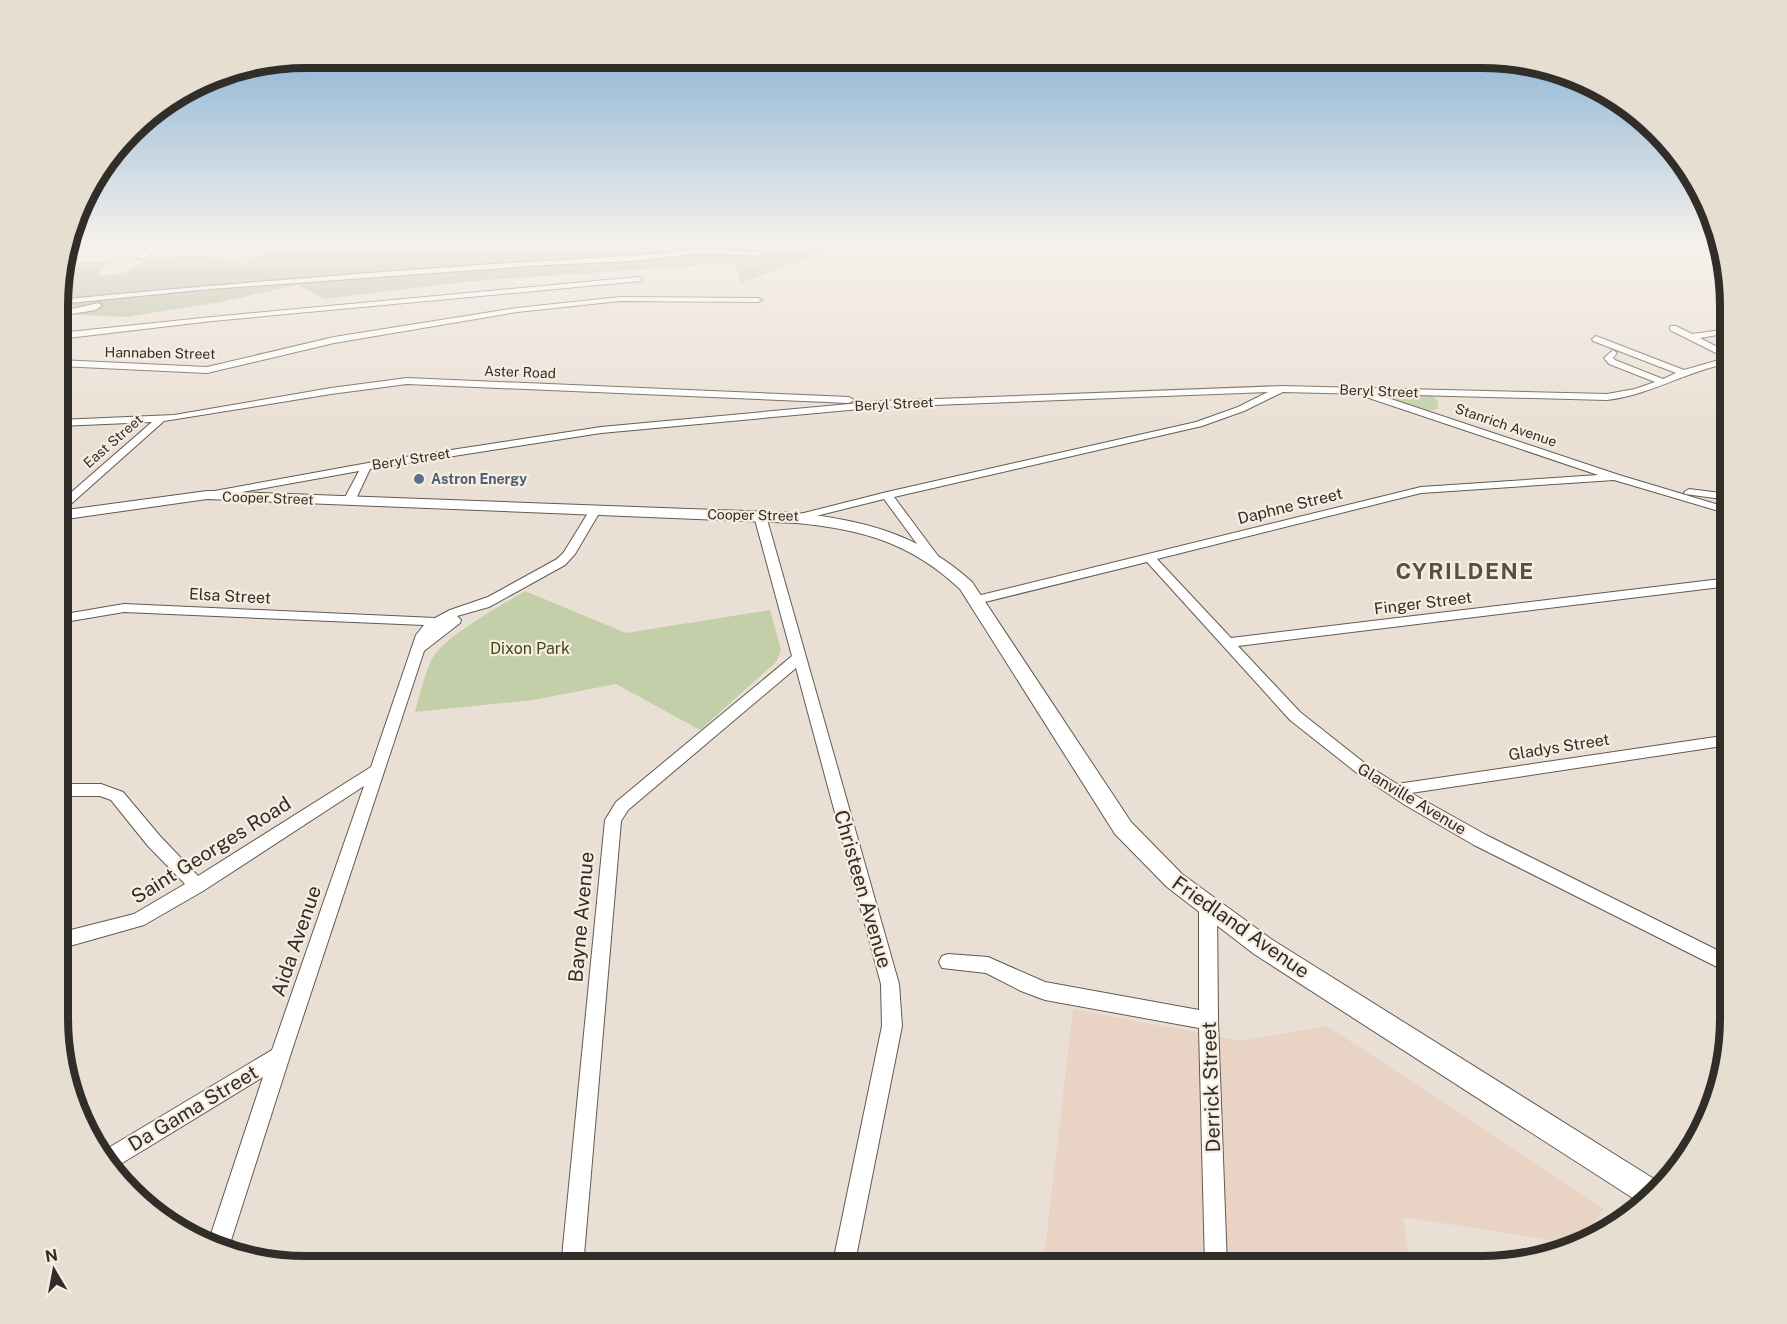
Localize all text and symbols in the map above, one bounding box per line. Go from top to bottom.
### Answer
street label: Hannaben Street [104,344,216,362]
street label: Aster Road [484,363,556,381]
street label: Beryl Street [1339,382,1419,400]
street label: Beryl Street [854,394,934,414]
street label: Stanrich Avenue [1453,400,1559,450]
street label: East Street [80,411,146,471]
street label: Beryl Street [371,445,451,473]
place label: Astron Energy [431,471,527,487]
marker: Astron Energy [412,472,426,486]
street label: Daphne Street [1236,484,1344,528]
street label: Cooper Street [222,488,314,508]
street label: Cooper Street [707,506,799,524]
district label: CYRILDENE [1395,558,1535,584]
street label: Elsa Street [189,584,271,608]
street label: Finger Street [1373,588,1473,618]
park label: Dixon Park [490,639,570,658]
street label: Gladys Street [1507,730,1611,764]
street label: Glanville Avenue [1354,759,1470,839]
street label: Saint Georges Road [127,791,295,909]
street label: Christeen Avenue [829,807,897,971]
street label: Bayne Avenue [563,851,599,983]
street label: Friedland Avenue [1168,871,1314,983]
street label: Aida Avenue [266,882,326,1000]
street label: Derrick Street [1197,1021,1225,1153]
street label: Da Gama Street [124,1060,262,1156]
north arrow [24,1240,84,1300]
text: N [44,1245,59,1266]

